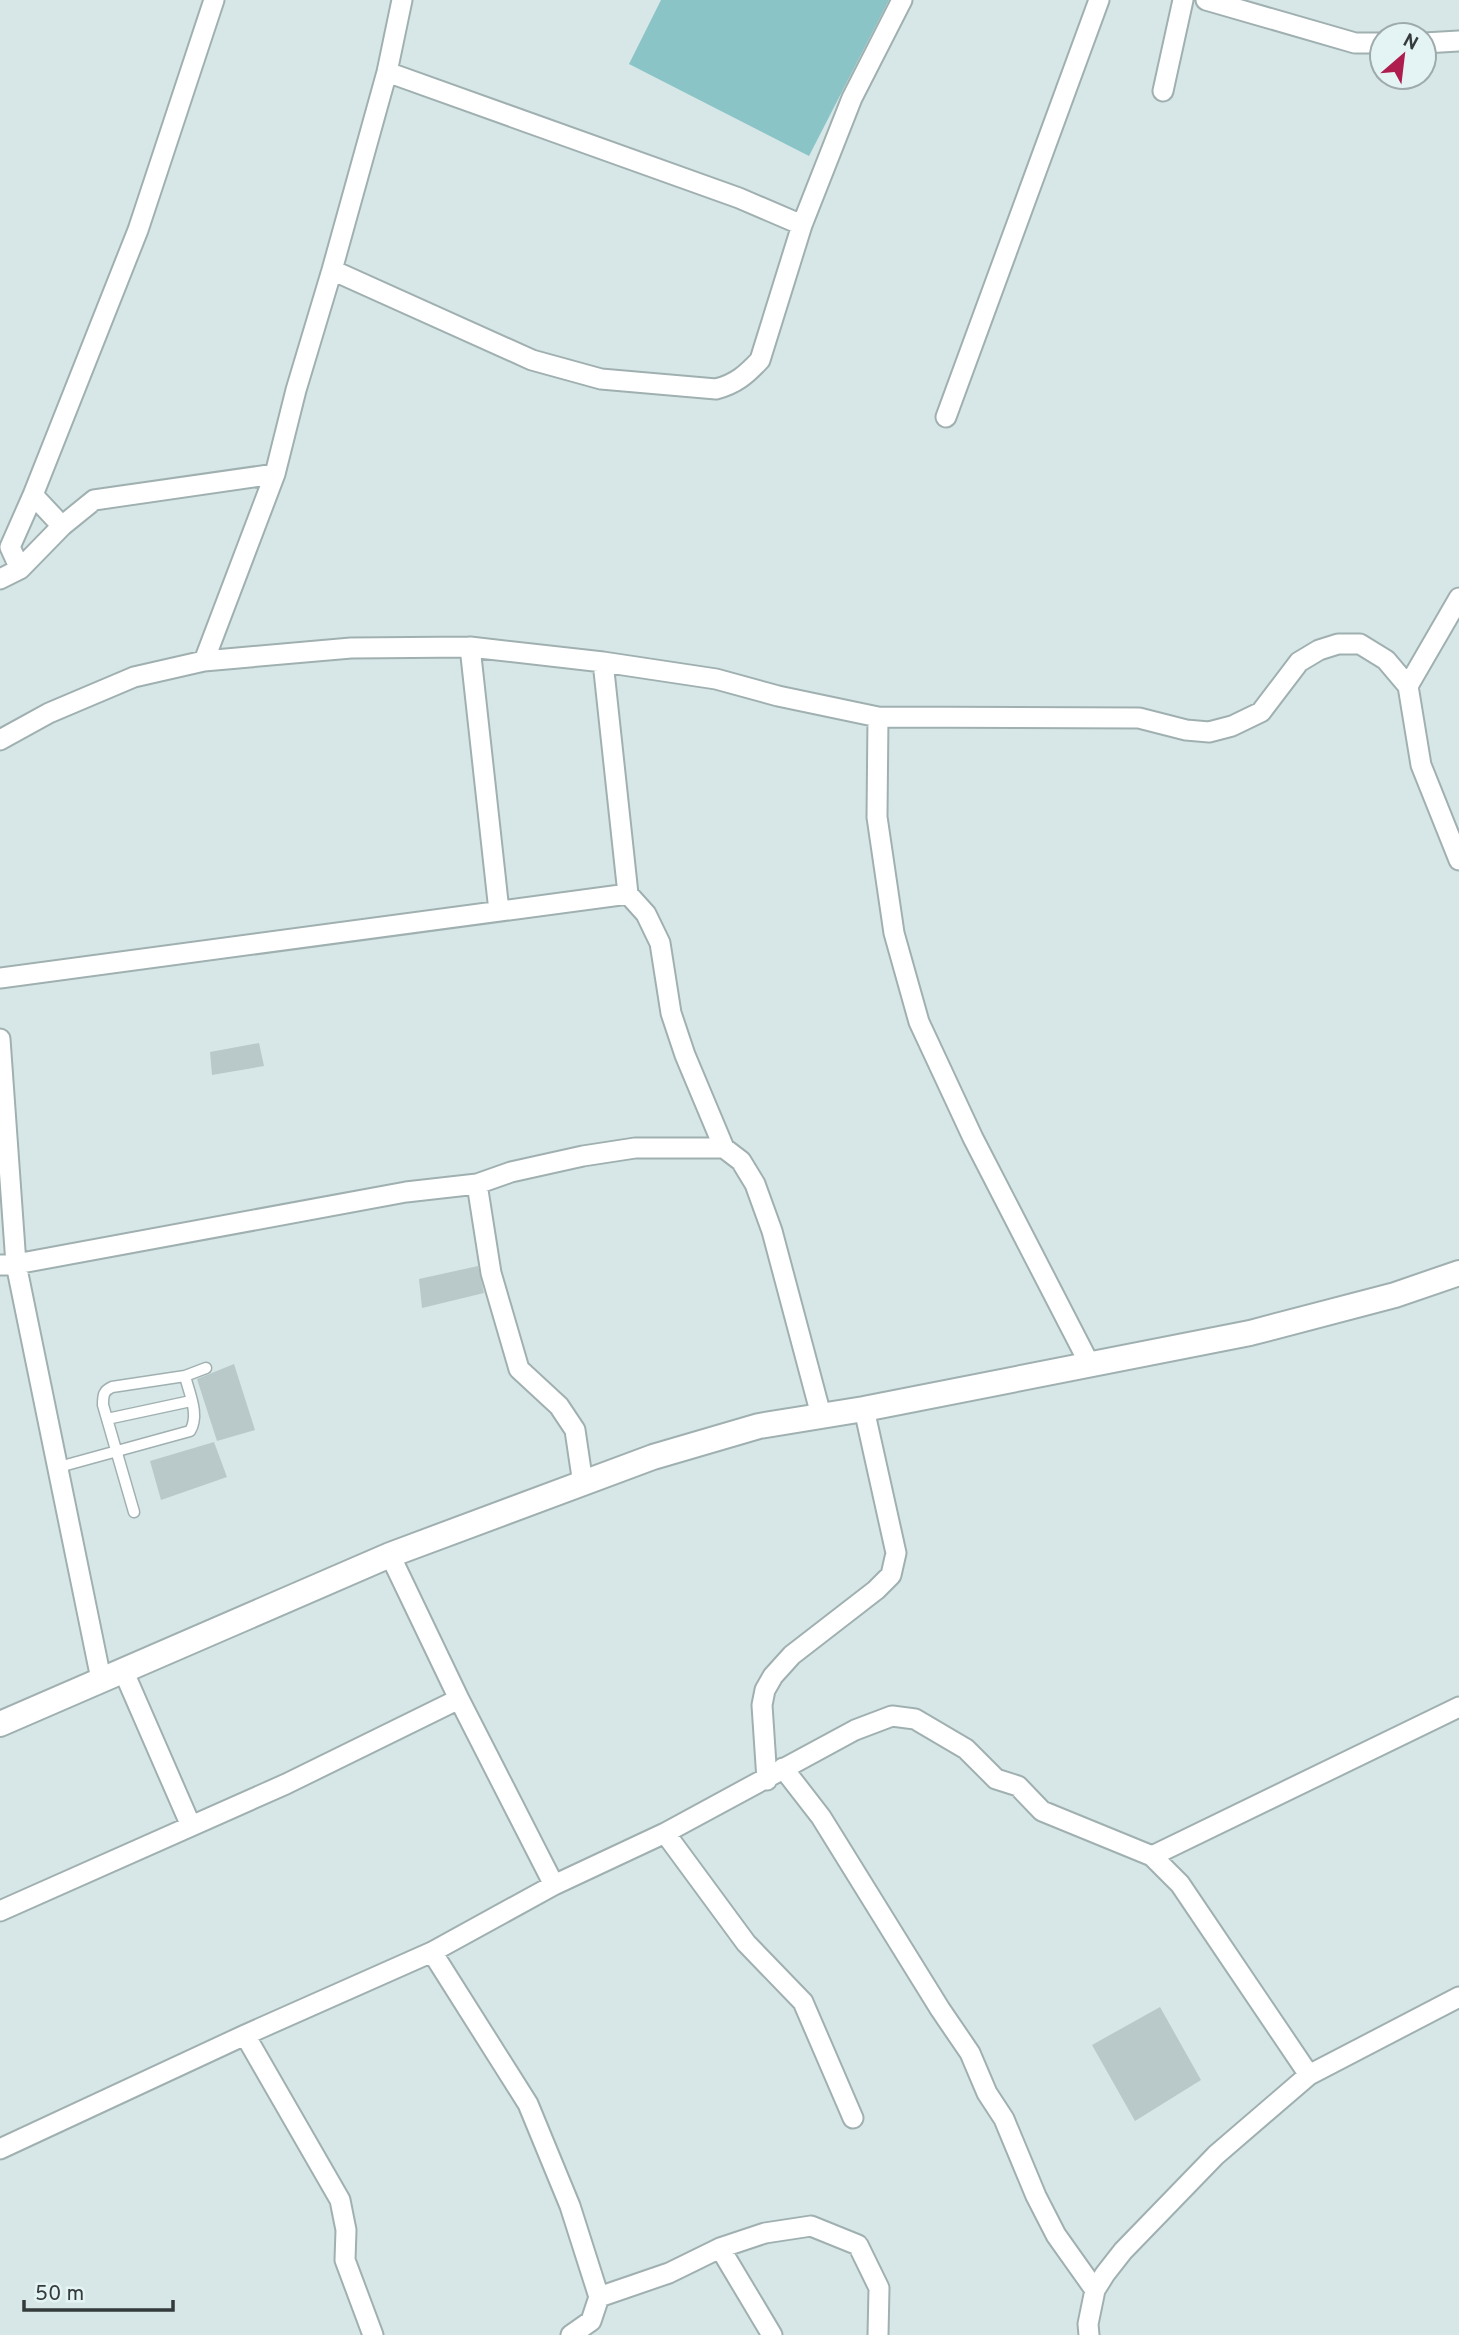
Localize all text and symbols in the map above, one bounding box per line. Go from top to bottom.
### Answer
north arrow [1368,21,1438,91]
text: N [1398,29,1422,57]
scale bar [24,2268,173,2312]
text: 50 m [35,2281,84,2308]

